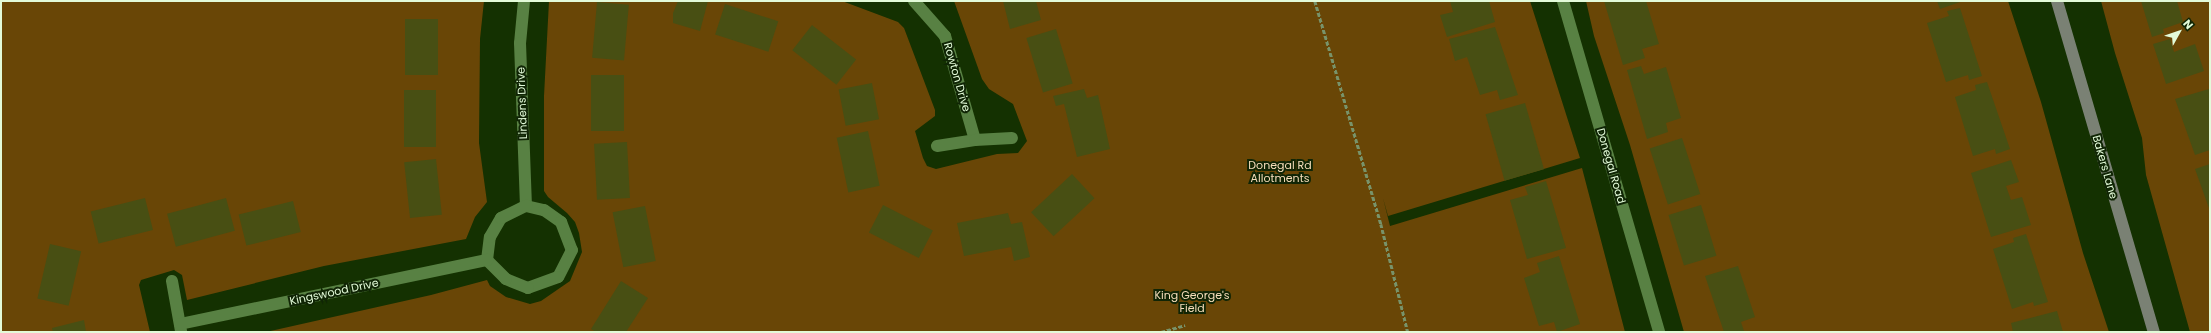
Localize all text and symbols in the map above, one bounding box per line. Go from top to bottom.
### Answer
north arrow [2159,12,2199,52]
text: N [2179,16,2197,33]
street label: Rowton Drive [941,41,973,113]
street label: Lindens Drive [514,67,530,139]
street label: Donegal Road [1594,127,1628,205]
street label: Bakers Lane [2090,134,2120,200]
park label: Donegal Rd Allotments [1248,159,1312,185]
street label: Kingswood Drive [288,276,380,308]
park label: King George's Field [1155,289,1229,315]

